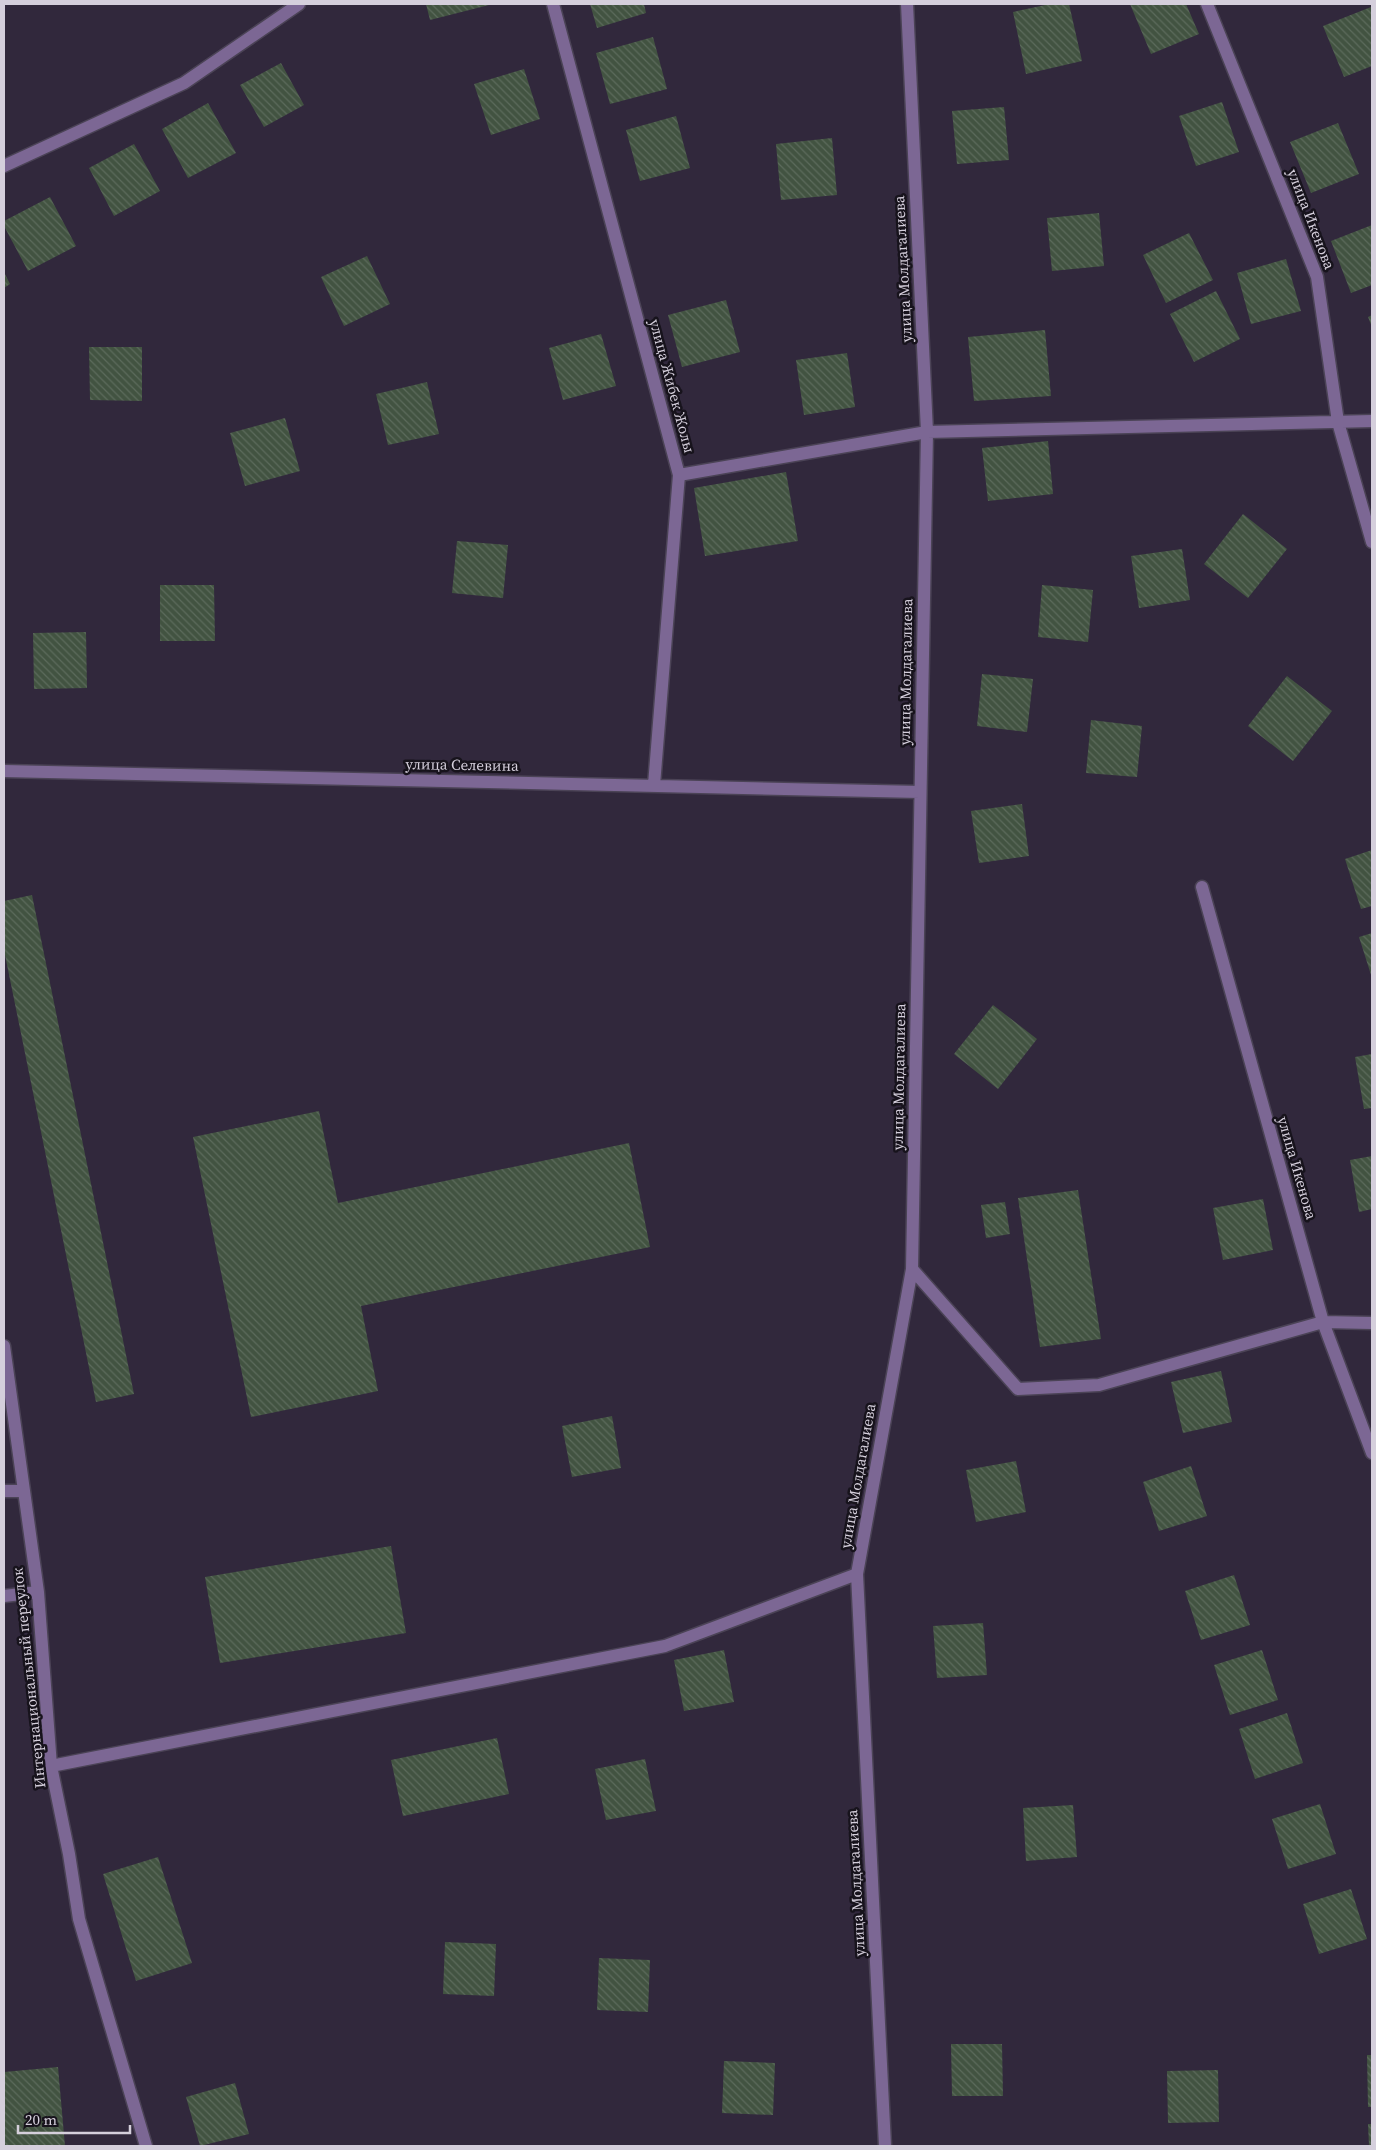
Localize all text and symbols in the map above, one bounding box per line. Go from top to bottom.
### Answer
street label: улица Икенова [1283,165,1340,273]
street label: улица Молдагалиева [888,195,917,343]
street label: улица Жибек Жолы [645,317,700,455]
street label: улица Молдагалиева [894,598,917,746]
street label: улица Селевина [405,753,519,776]
street label: улица Молдагалиева [887,1003,910,1151]
street label: улица Икенова [1273,1114,1322,1222]
street label: улица Молдагалиева [834,1401,881,1550]
street label: Интернациональный переулок [6,1566,51,1789]
street label: улица Молдагалиева [841,1809,870,1957]
scale bar [18,2102,130,2134]
text: 20 m [25,2109,57,2130]

